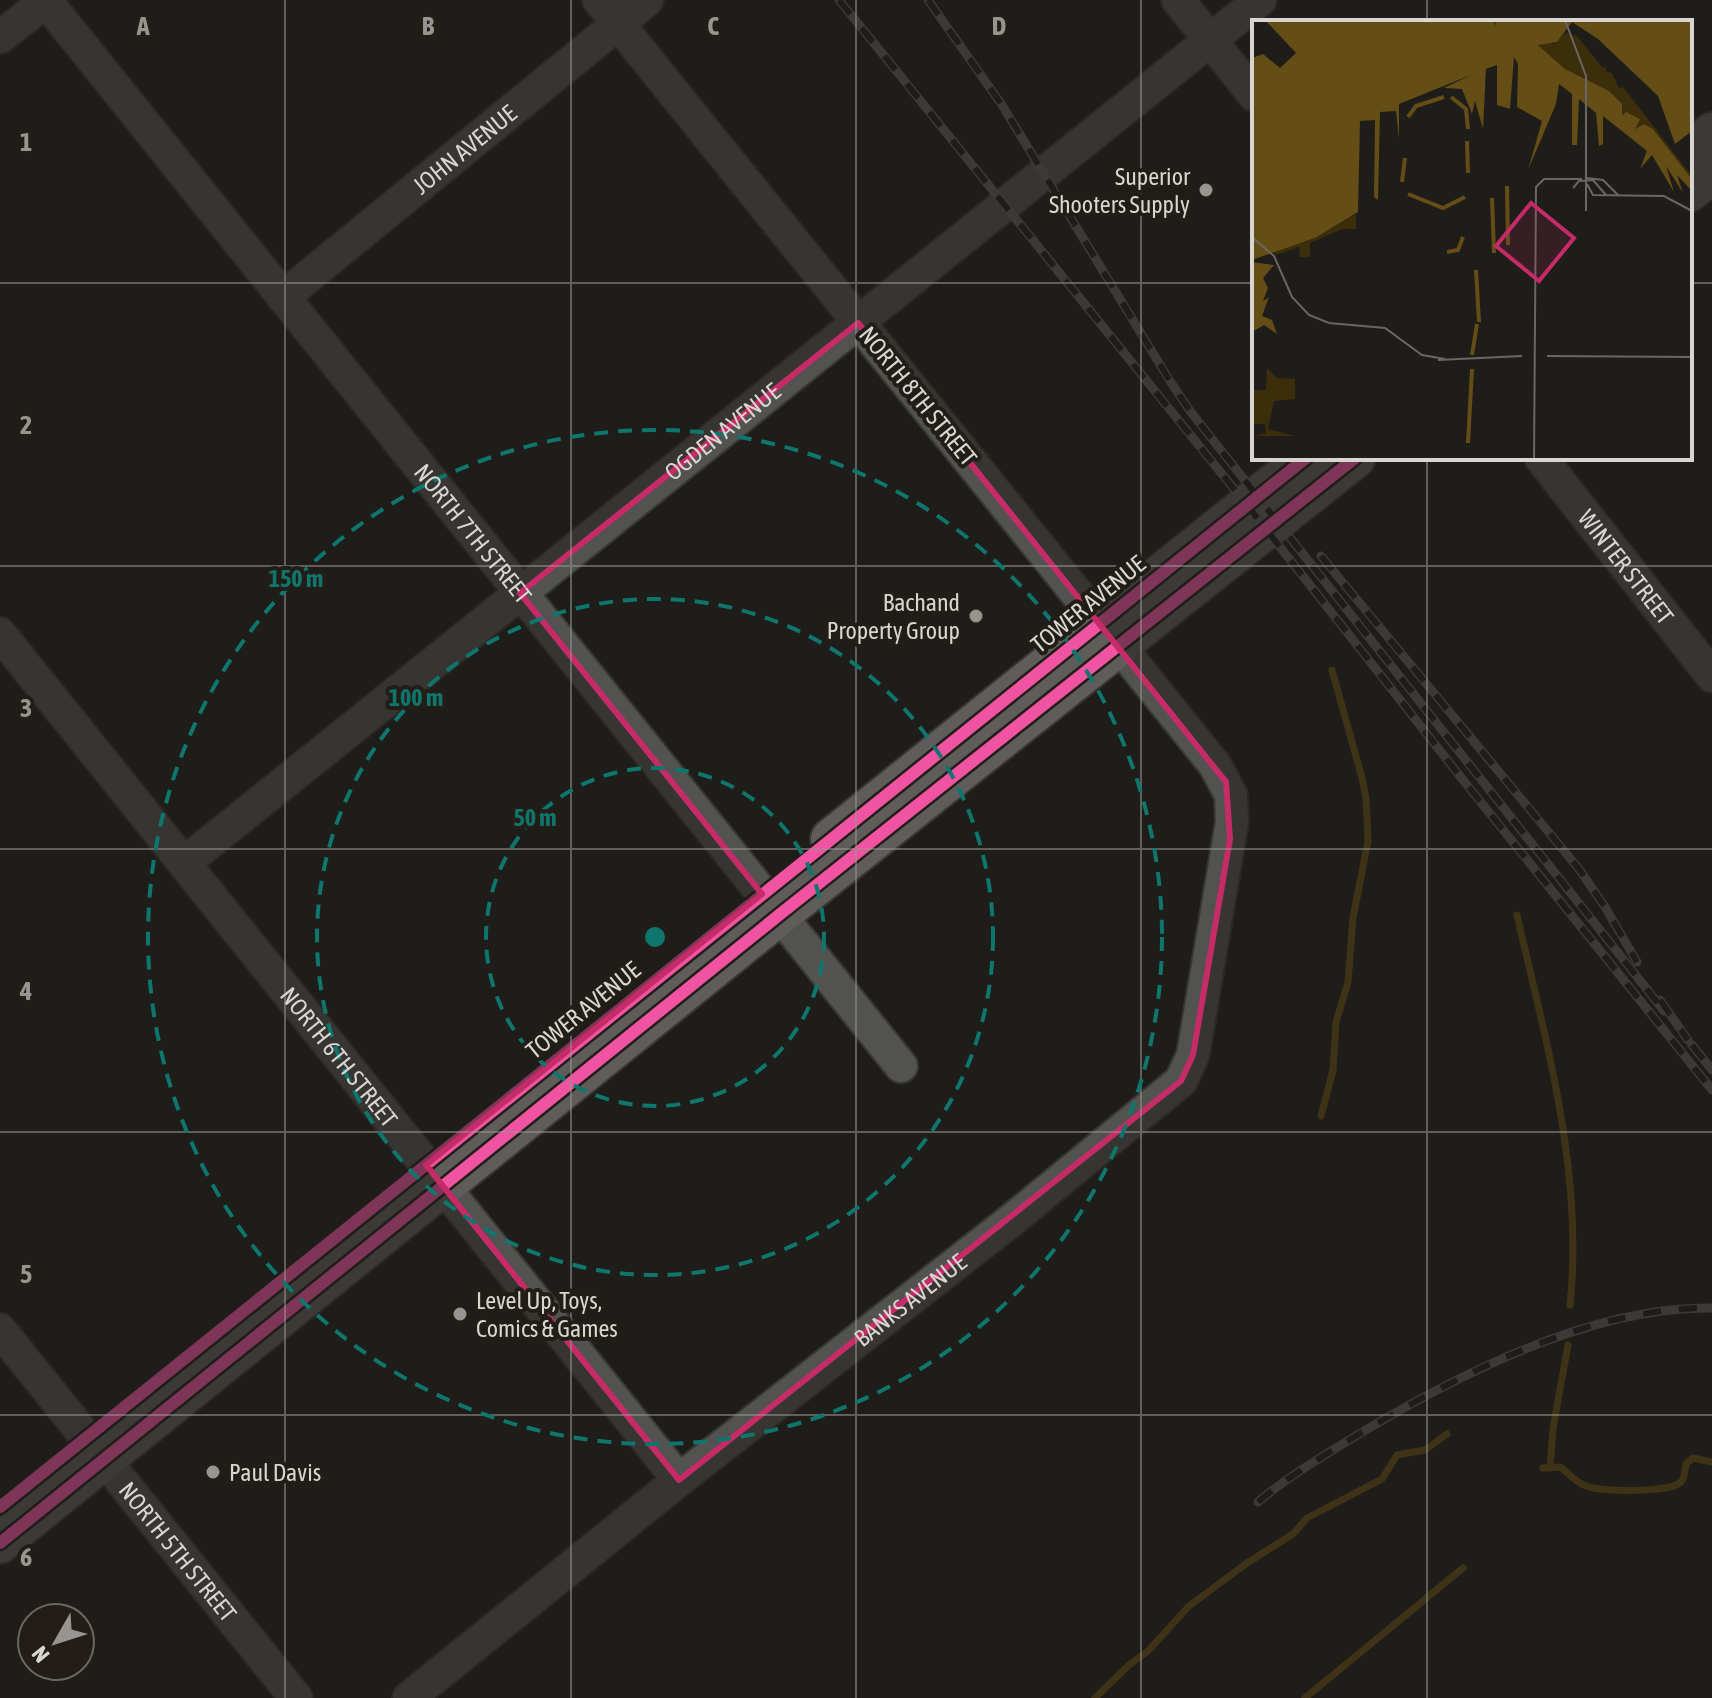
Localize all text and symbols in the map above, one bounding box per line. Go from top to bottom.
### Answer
text: A [136,11,150,41]
text: B [422,11,435,41]
text: C [707,11,719,41]
text: D [992,11,1006,41]
inset map [1252,20,1692,460]
street label: JOHN AVENUE [407,99,521,199]
text: 1 [20,127,32,157]
place label: Superior Shooters Supply [1049,163,1191,218]
marker: Superior Shooters Supply [1197,181,1215,199]
street label: NORTH 8TH STREET [854,321,982,471]
street label: OGDEN AVENUE [659,377,785,486]
text: 2 [20,410,32,440]
street label: NORTH 7TH STREET [409,458,538,609]
street label: WINTER STREET [1573,504,1679,629]
street label: TOWER AVENUE [1026,550,1150,658]
text: 150 m [269,565,323,592]
place label: Bachand Property Group [827,589,960,644]
marker: Bachand Property Group [967,607,985,625]
text: 100 m [389,684,443,711]
text: 3 [20,693,32,723]
text: 50 m [513,804,557,831]
centre of rings [641,923,669,951]
street label: TOWER AVENUE [521,956,645,1064]
text: 4 [19,976,32,1006]
street label: NORTH 6TH STREET [275,982,404,1132]
street label: BANKS AVENUE [849,1248,971,1352]
text: 5 [20,1259,32,1289]
place label: Level Up, Toys, Comics & Games [476,1287,618,1342]
marker: Level Up, Toys, Comics & Games [451,1305,469,1323]
place label: Paul Davis [229,1459,321,1486]
marker: Paul Davis [204,1463,222,1481]
street label: NORTH 5TH STREET [114,1476,242,1627]
text: 6 [20,1542,32,1572]
north arrow [16,1602,96,1682]
text: N [26,1641,55,1668]

